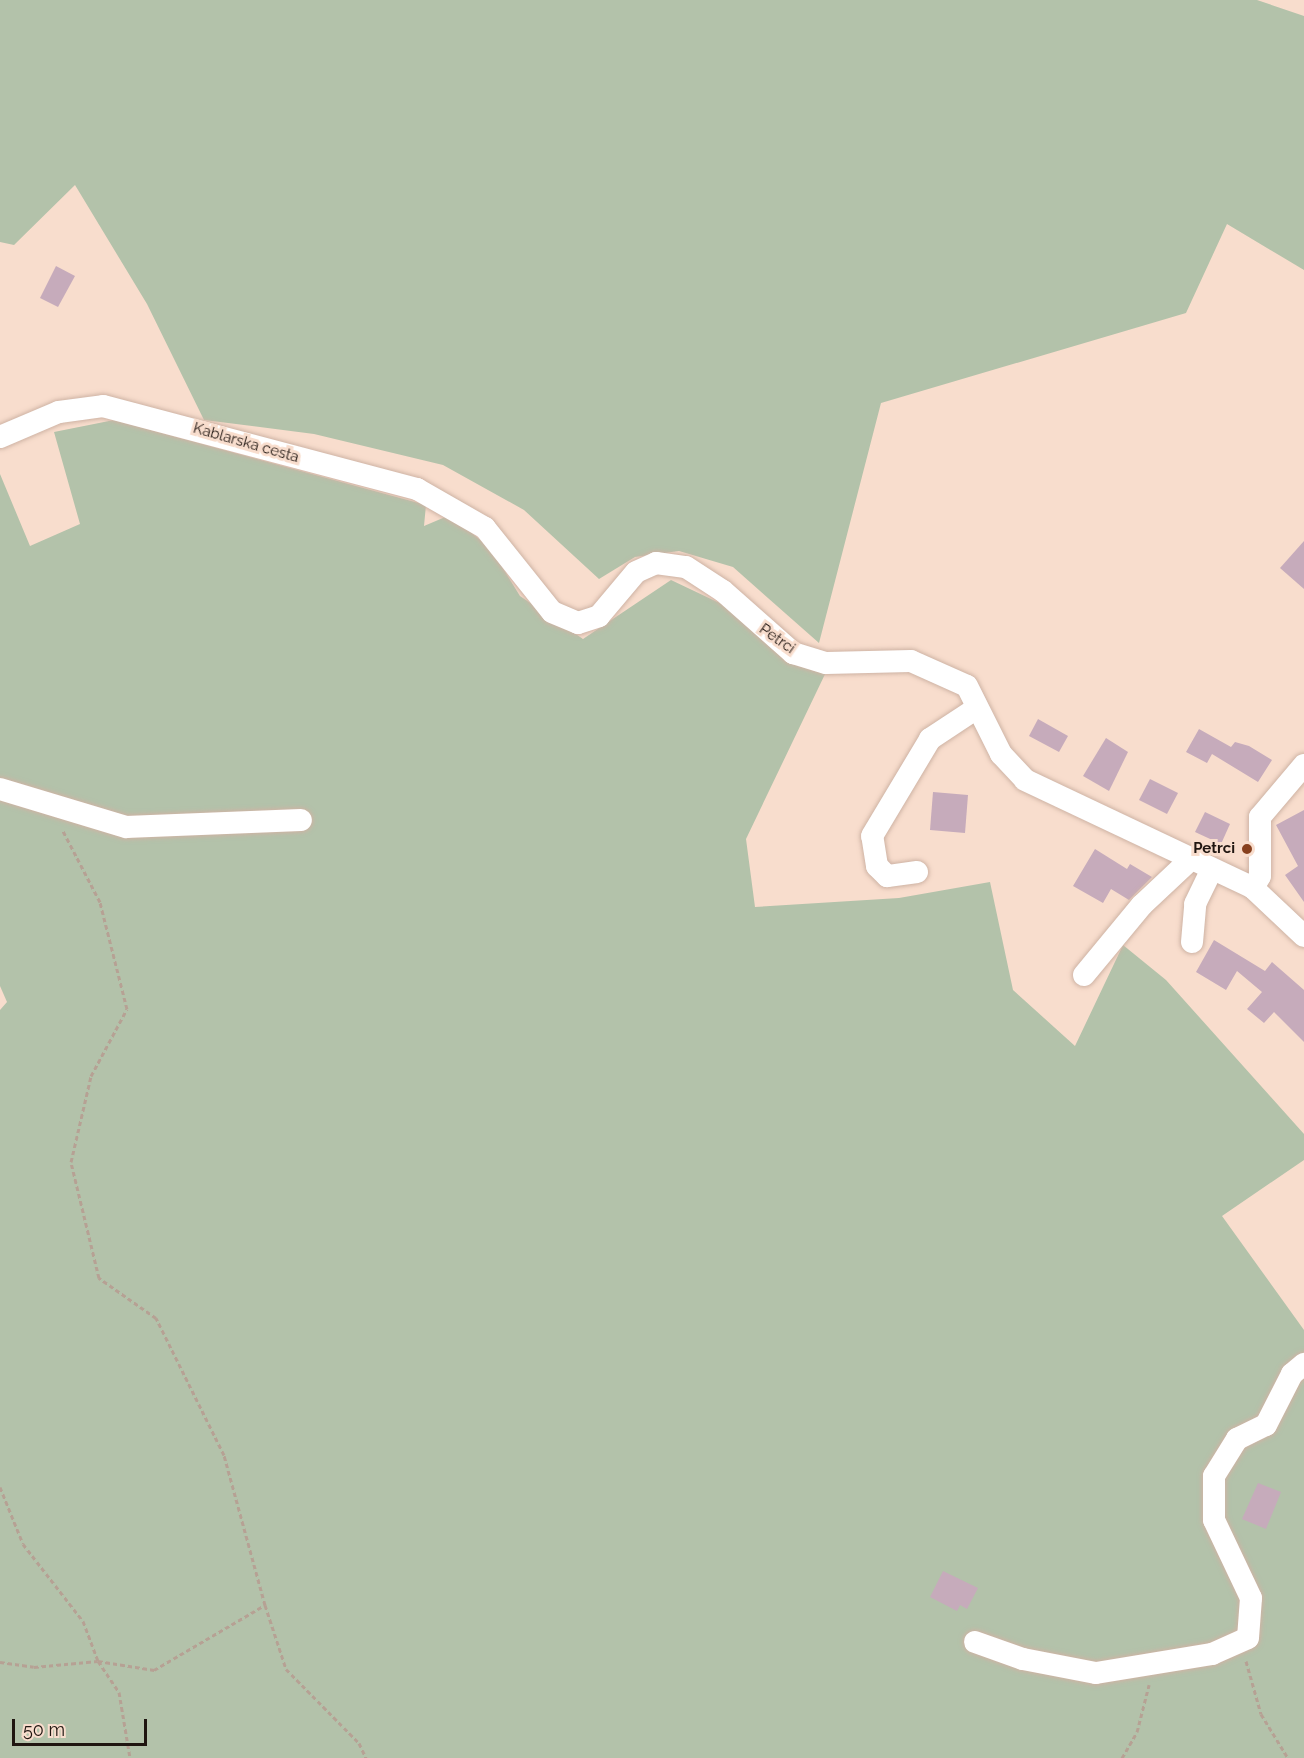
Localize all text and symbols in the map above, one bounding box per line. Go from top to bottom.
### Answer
street label: Kablarska cesta [191,419,301,467]
street label: Petrci [756,620,798,658]
place label: Petrci [1193,840,1235,858]
marker: Petrci [1240,842,1254,856]
scale bar [15,1707,150,1745]
text: 50 m [23,1719,65,1740]

